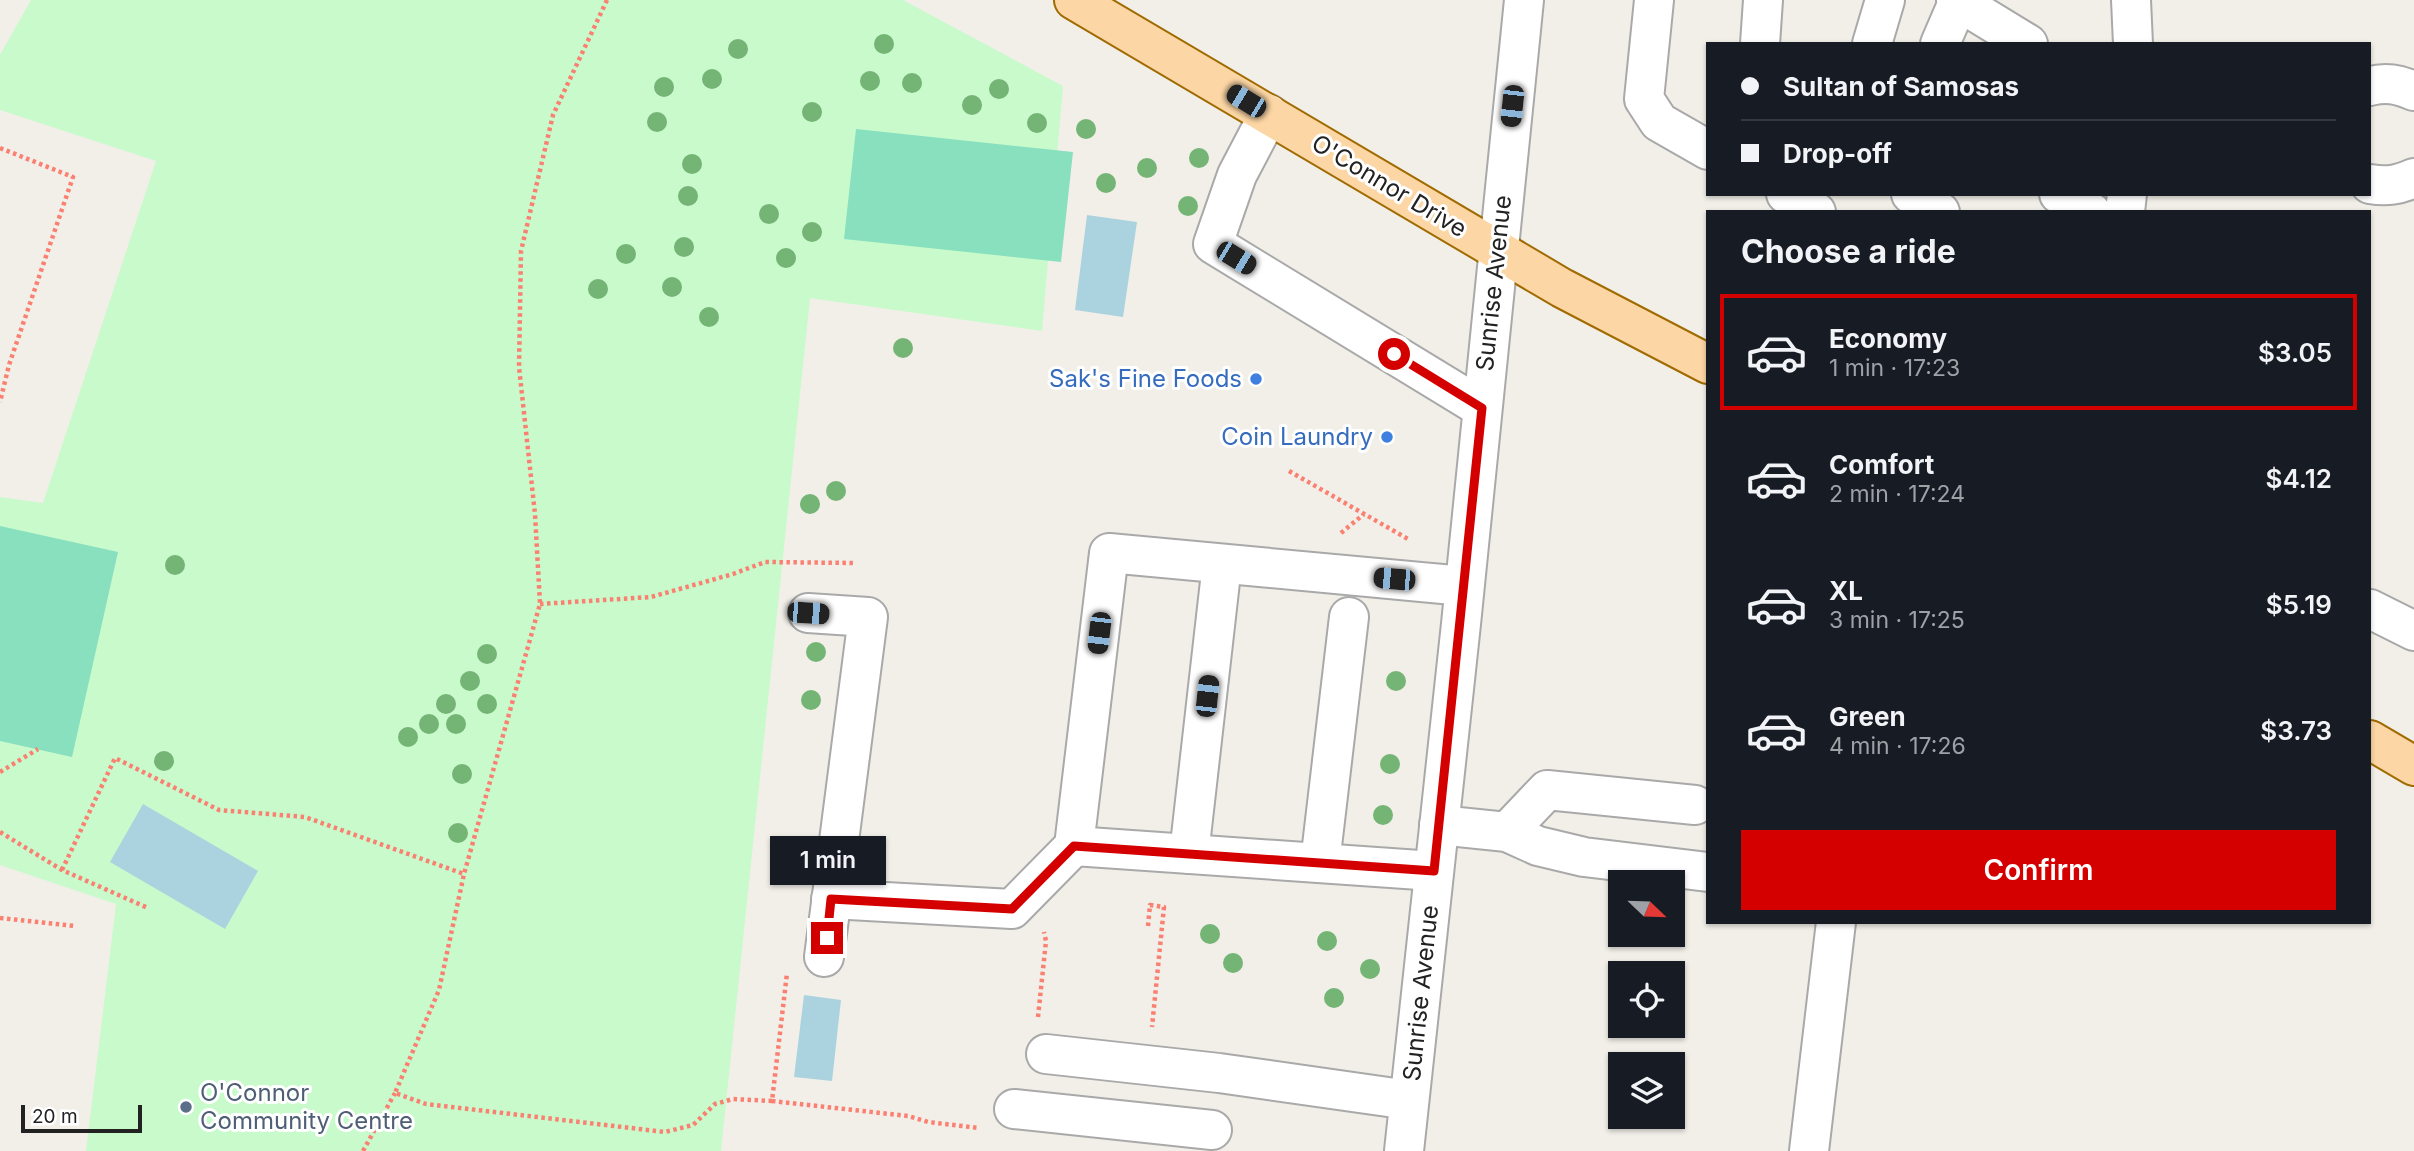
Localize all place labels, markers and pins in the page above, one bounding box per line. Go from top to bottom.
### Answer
place label: Sak's Fine Foods [1049,364,1242,393]
marker: Sak's Fine Foods [1248,371,1264,387]
place label: Coin Laundry [1221,422,1373,451]
marker: Coin Laundry [1379,429,1395,445]
place label: O'Connor Community Centre [200,1078,413,1135]
marker: O'Connor Community Centre [178,1099,194,1115]

